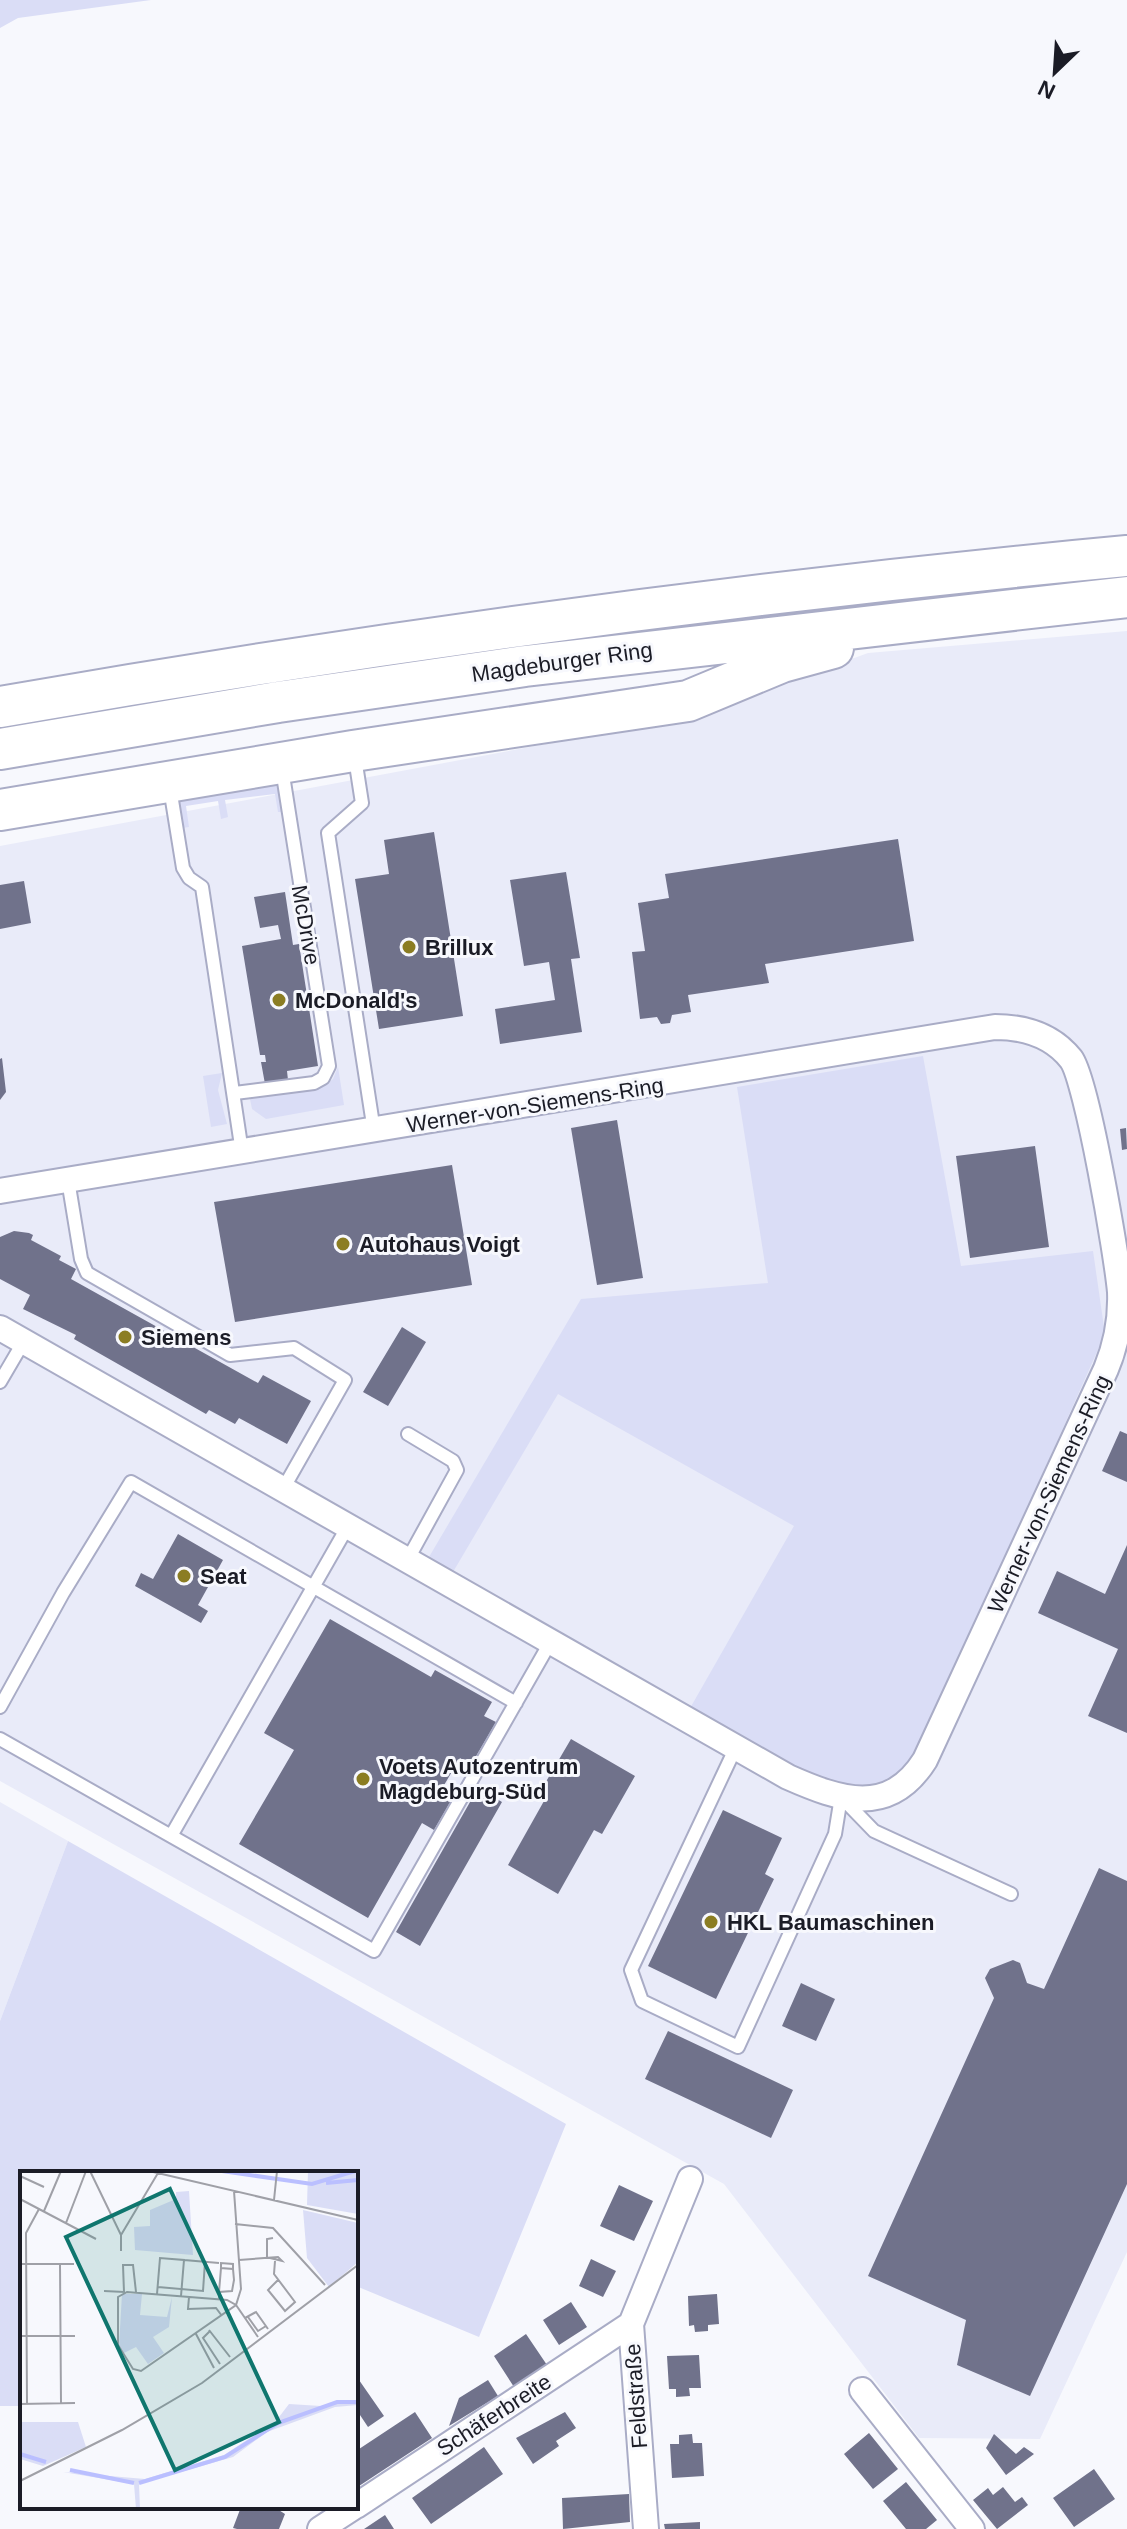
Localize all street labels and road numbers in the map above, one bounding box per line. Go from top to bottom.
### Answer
street label: Magdeburger Ring [470,637,654,687]
street label: McDrive [287,883,325,967]
street label: Werner-von-Siemens-Ring [405,1072,665,1138]
street label: Werner-von-Siemens-Ring [983,1371,1115,1617]
street label: Feldstraße [620,2343,652,2449]
street label: Schäferbreite [432,2369,556,2461]

